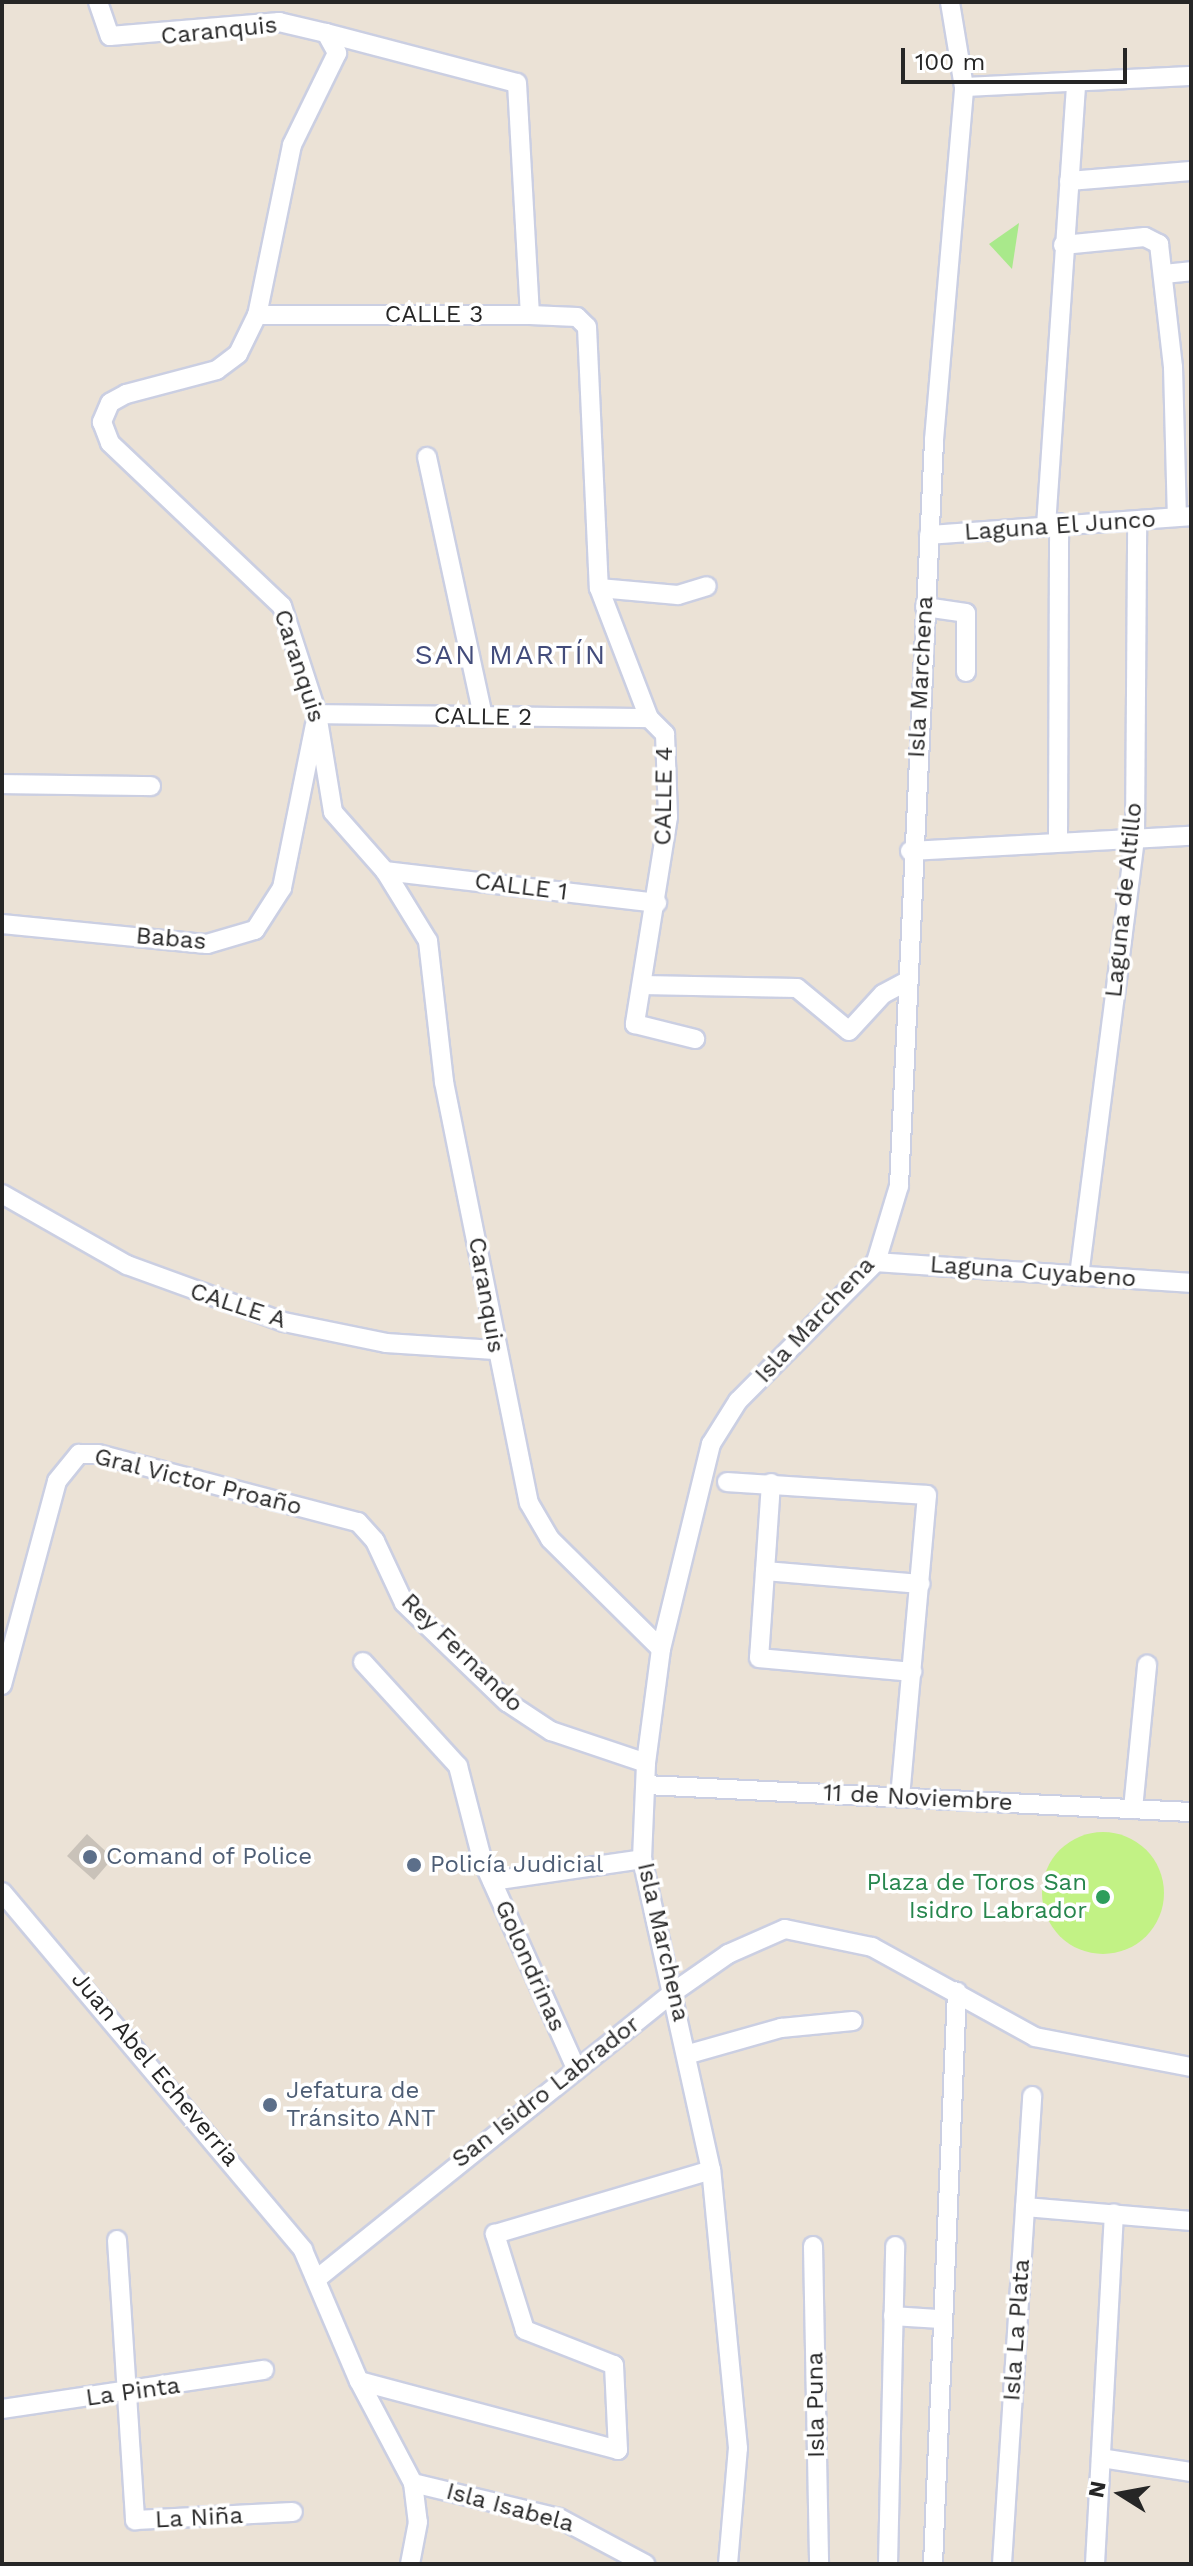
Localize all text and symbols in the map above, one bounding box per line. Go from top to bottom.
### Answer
street label: Caranquis [159,11,279,51]
scale bar [905,32,1131,82]
text: 100 m [915,48,985,76]
street label: CALLE 3 [385,301,483,329]
street label: Laguna El Junco [962,505,1158,547]
street label: Isla Marchena [902,595,940,759]
street label: Caranquis [267,606,331,726]
district label: SAN MARTÍN [415,638,607,672]
street label: CALLE 2 [434,702,532,732]
street label: CALLE 4 [649,746,679,846]
street label: Laguna de Altillo [1099,800,1149,1000]
street label: CALLE 1 [473,867,569,907]
street label: Babas [135,922,207,956]
street label: Caranquis [462,1235,510,1355]
street label: Laguna Cuyabeno [929,1250,1137,1294]
street label: Isla Marchena [749,1251,881,1389]
street label: CALLE A [186,1277,290,1335]
street label: Gral Victor Proaño [90,1442,306,1522]
street label: Rey Fernando [395,1587,529,1719]
street label: 11 de Noviembre [823,1779,1013,1817]
place label: Comand of Police [106,1843,313,1871]
marker: Comand of Police [81,1848,99,1866]
place label: Policía Judicial [430,1851,605,1879]
marker: Policía Judicial [405,1856,423,1874]
street label: Isla Marchena [631,1860,695,2024]
place label: Plaza de Toros San Isidro Labrador [865,1869,1087,1925]
marker: Plaza de Toros San Isidro Labrador [1094,1888,1112,1906]
street label: Golondrinas [488,1896,572,2036]
street label: Juan Abel Echeverria [64,1965,246,2173]
street label: San Isidro Labrador [447,2010,645,2174]
place label: Jefatura de Tránsito ANT [286,2077,436,2133]
marker: Jefatura de Tránsito ANT [261,2096,279,2114]
street label: Isla La Plata [998,2257,1036,2403]
street label: Isla Puna [801,2351,831,2459]
street label: La Pinta [84,2371,182,2413]
north arrow [1081,2454,1161,2534]
street label: Isla Isabela [443,2477,577,2539]
text: N [1083,2479,1111,2500]
street label: La Niña [154,2501,244,2535]

